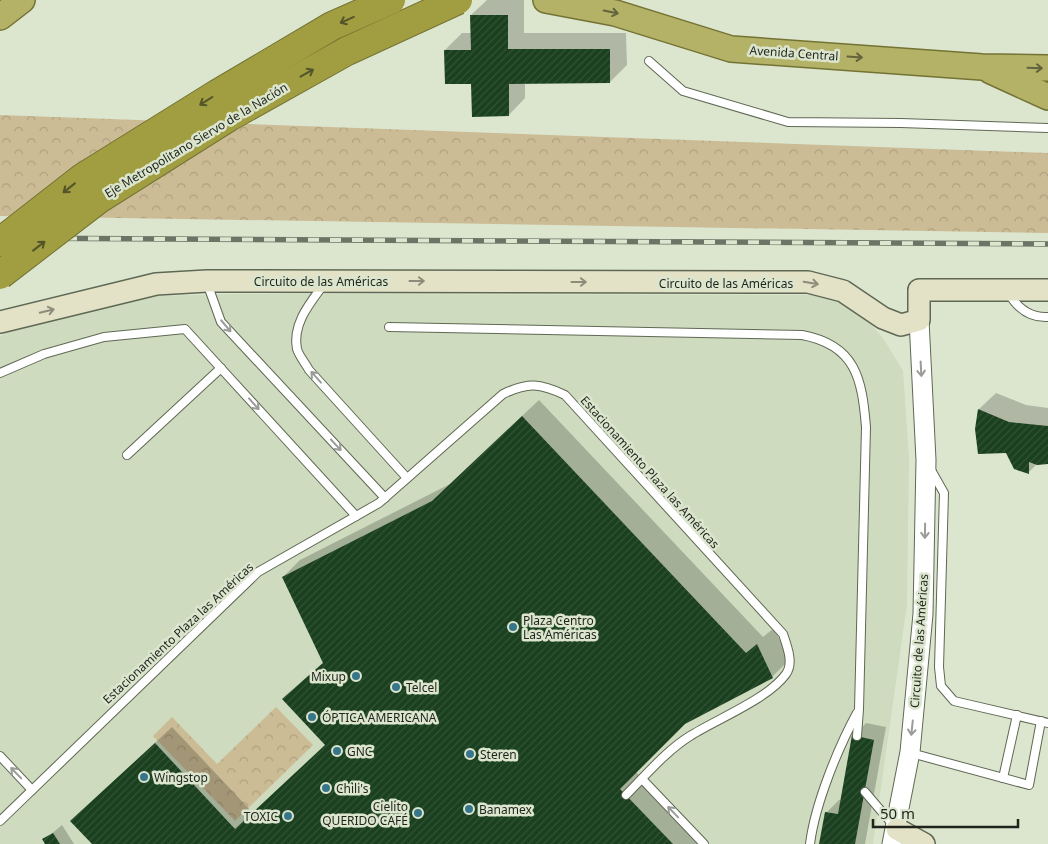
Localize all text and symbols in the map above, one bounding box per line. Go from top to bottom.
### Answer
one-way arrow [603,8,619,18]
one-way arrow [339,15,354,25]
street label: Avenida Central [749,41,839,65]
one-way arrow [847,52,863,62]
one-way arrow [1026,63,1043,73]
one-way arrow [300,67,314,77]
street label: Eje Metropolitano Siervo de la Nación [101,78,291,202]
one-way arrow [199,96,213,106]
one-way arrow [63,183,76,194]
one-way arrow [32,240,45,251]
street label: Circuito de las Américas [254,273,388,290]
street label: Circuito de las Américas [659,275,793,292]
one-way arrow [408,276,424,286]
one-way arrow [571,278,587,287]
one-way arrow [803,279,819,289]
one-way arrow [39,306,55,315]
one-way arrow [220,319,231,332]
one-way arrow [916,360,926,377]
one-way arrow [310,371,322,384]
street label: Estacionamiento Plaza las Américas [577,392,723,552]
one-way arrow [248,398,260,411]
one-way arrow [330,439,342,451]
one-way arrow [920,523,929,539]
street label: Estacionamiento Plaza las Américas [99,558,257,707]
street label: Circuito de las Américas [906,573,932,709]
place label: Plaza Centro Las Américas [523,612,597,643]
marker: Plaza Centro Las Américas [507,621,519,633]
place label: Mixup [311,668,346,685]
marker: Mixup [350,670,362,682]
place label: Telcel [406,679,437,696]
marker: Telcel [390,681,402,693]
place label: ÓPTICA AMERICANA [322,709,437,726]
marker: ÓPTICA AMERICANA [306,711,318,723]
one-way arrow [907,720,917,736]
place label: GNC [347,743,373,760]
marker: GNC [331,745,343,757]
place label: Steren [480,746,517,763]
marker: Steren [464,748,476,760]
one-way arrow [10,767,22,780]
place label: Wingstop [154,769,208,786]
marker: Wingstop [138,771,150,783]
place label: Chili's [336,780,369,797]
marker: Chili's [320,782,332,794]
scale bar [873,796,1018,828]
place label: Cielito QUERIDO CAFÉ [322,798,408,829]
place label: Banamex [479,801,532,818]
marker: Banamex [463,803,475,815]
text: 50 m [880,803,915,823]
one-way arrow [667,805,679,818]
marker: Cielito QUERIDO CAFÉ [412,807,424,819]
place label: TOXIC [244,808,278,825]
marker: TOXIC [282,810,294,822]

